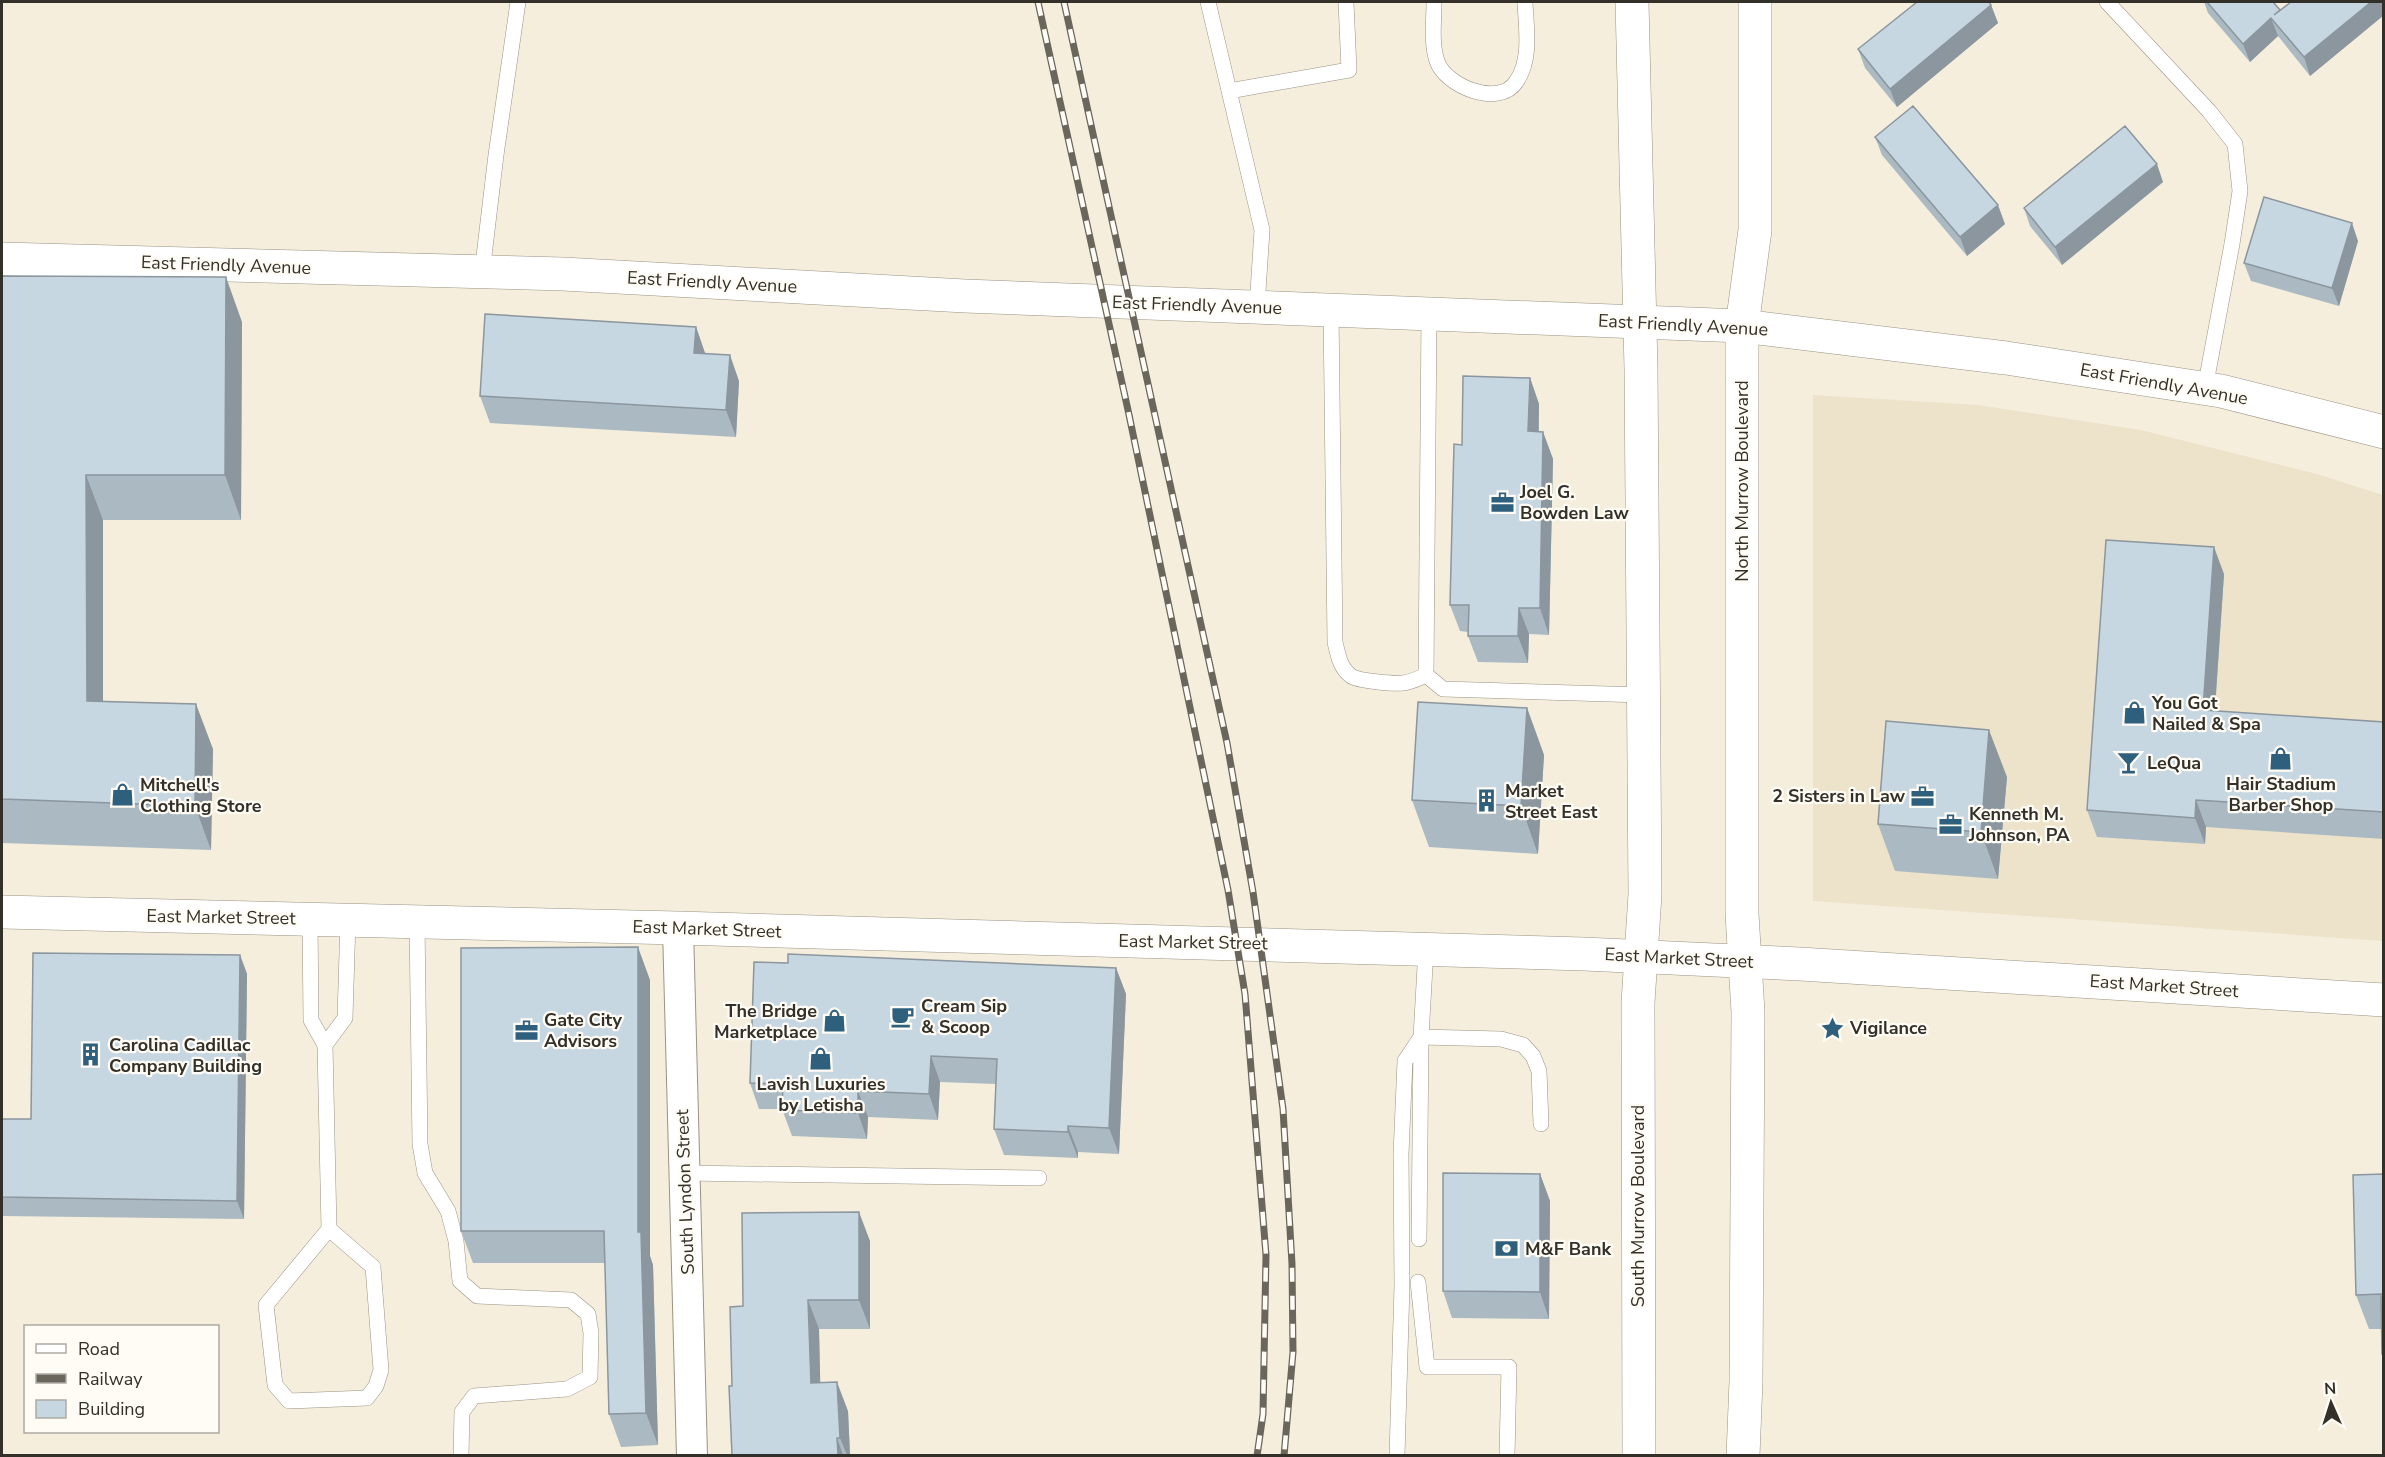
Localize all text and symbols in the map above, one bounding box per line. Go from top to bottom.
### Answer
street label: East Friendly Avenue [141,250,311,280]
street label: East Friendly Avenue [626,266,798,298]
street label: East Friendly Avenue [1112,290,1282,320]
street label: East Friendly Avenue [1597,309,1769,341]
street label: East Friendly Avenue [2078,357,2250,411]
street label: North Murrow Boulevard [1730,380,1754,582]
place label: Joel G. Bowden Law [1519,480,1630,525]
office icon: Joel G. Bowden Law [1489,489,1515,515]
place label: You Got Nailed & Spa [2151,691,2261,736]
shop icon: You Got Nailed & Spa [2121,700,2147,726]
shop icon: Hair Stadium Barber Shop [2268,745,2294,771]
bar icon: LeQua [2116,750,2142,776]
place label: LeQua [2147,751,2201,775]
place label: Hair Stadium Barber Shop [2226,772,2336,817]
place label: Mitchell's Clothing Store [140,773,262,818]
place label: Market Street East [1505,779,1598,824]
shop icon: Mitchell's Clothing Store [109,782,135,808]
office icon: 2 Sisters in Law [1910,783,1936,809]
place label: 2 Sisters in Law [1772,784,1906,808]
building icon: Market Street East [1474,788,1500,814]
place label: Kenneth M. Johnson, PA [1968,802,2070,847]
office icon: Kenneth M. Johnson, PA [1938,811,1964,837]
street label: East Market Street [146,904,296,930]
street label: East Market Street [632,914,783,944]
street label: East Market Street [1118,929,1268,955]
street label: East Market Street [1604,942,1755,974]
street label: East Market Street [2089,969,2240,1003]
place label: Cream Sip & Scoop [921,994,1007,1039]
place label: The Bridge Marketplace [714,999,817,1044]
cafe icon: Cream Sip & Scoop [890,1003,916,1029]
place label: Gate City Advisors [544,1008,622,1053]
shop icon: The Bridge Marketplace [822,1008,848,1034]
place icon: Vigilance [1819,1015,1845,1041]
place label: Vigilance [1849,1016,1927,1040]
office icon: Gate City Advisors [513,1017,539,1043]
place label: Carolina Cadillac Company Building [109,1033,262,1078]
building icon: Carolina Cadillac Company Building [78,1042,104,1068]
shop icon: Lavish Luxuries by Letisha [808,1045,834,1071]
place label: Lavish Luxuries by Letisha [757,1072,886,1117]
street label: South Murrow Boulevard [1626,1105,1650,1307]
street label: South Lyndon Street [670,1108,700,1275]
bank icon: M&F Bank [1494,1236,1520,1262]
place label: M&F Bank [1525,1237,1611,1261]
legend [24,1325,219,1433]
text: Road [78,1337,120,1361]
text: Railway [78,1367,143,1391]
north arrow [2301,1373,2361,1433]
text: N [2324,1378,2337,1400]
text: Building [78,1397,145,1421]

